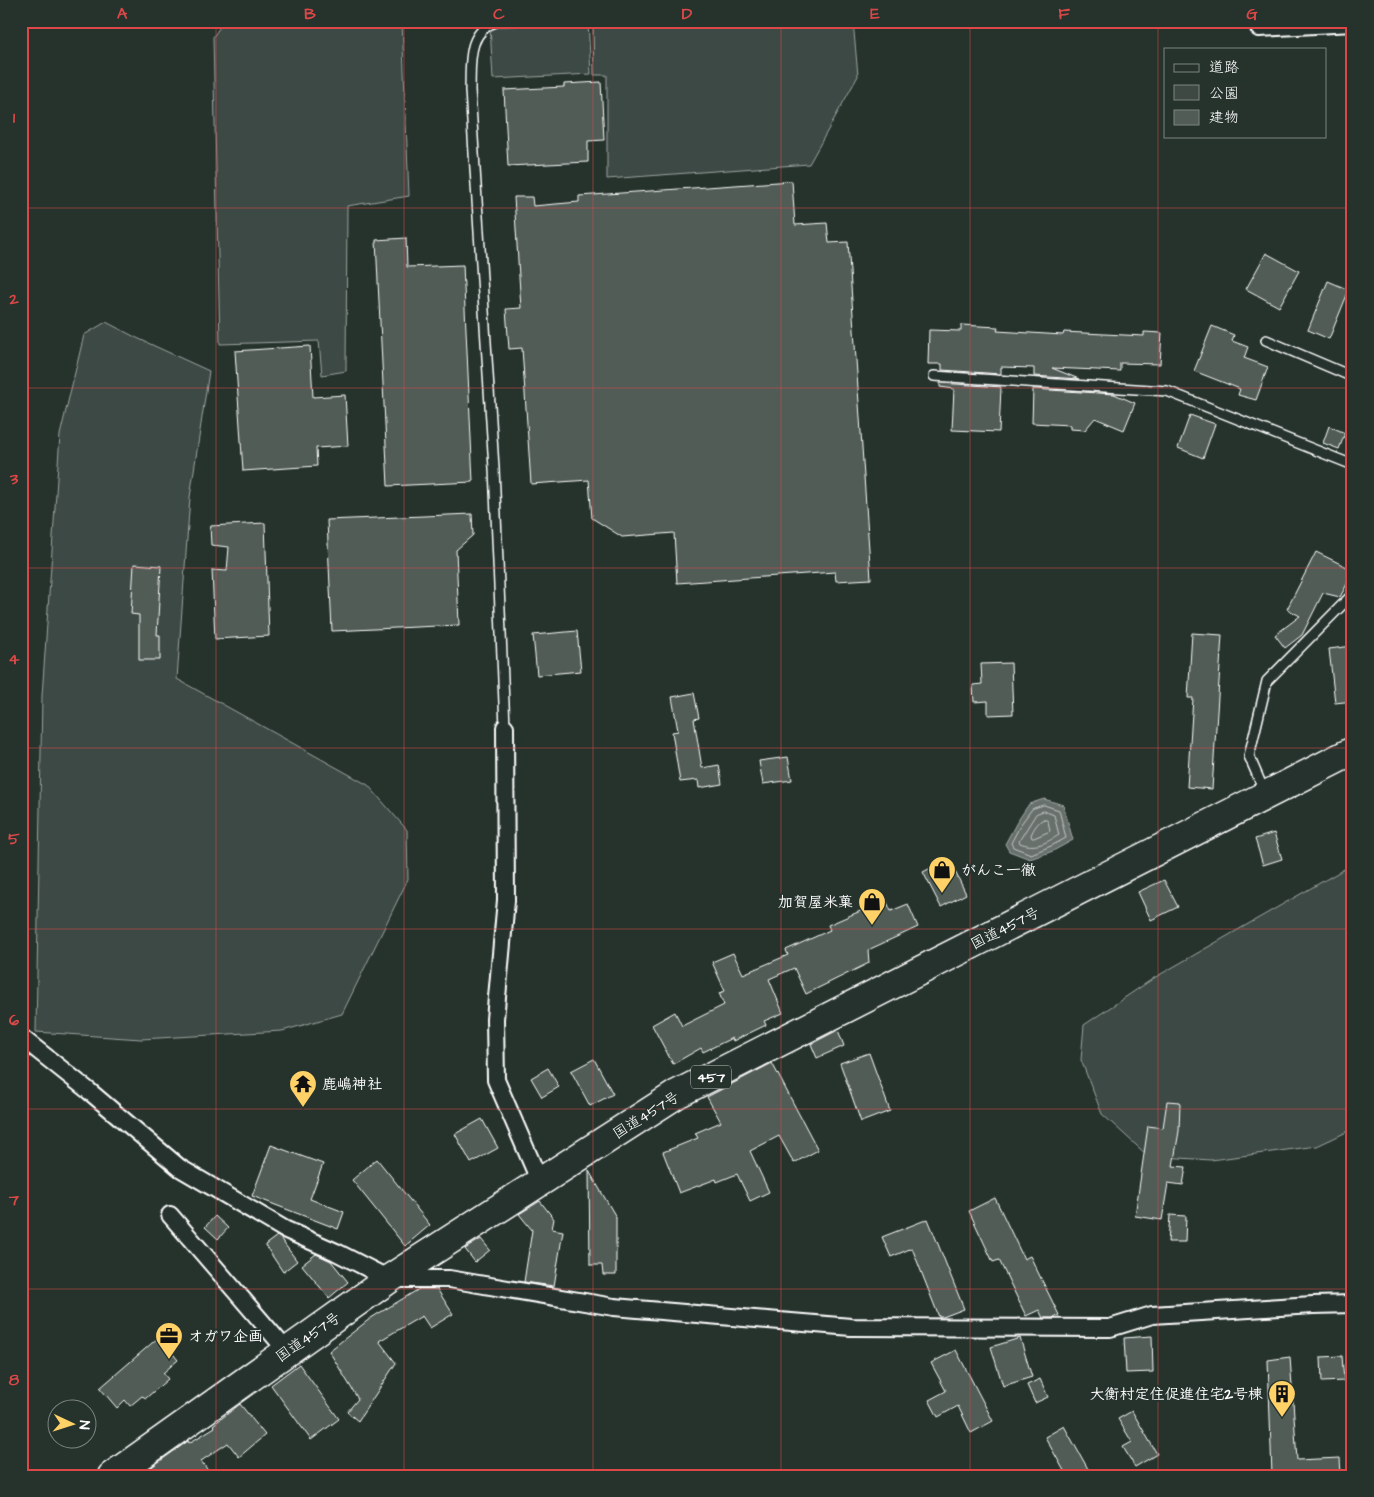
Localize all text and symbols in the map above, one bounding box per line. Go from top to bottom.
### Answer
text: A [117,3,128,25]
text: B [304,3,316,25]
text: C [493,3,505,25]
text: D [682,3,693,25]
text: E [870,3,880,25]
text: F [1058,3,1070,25]
text: G [1246,3,1258,25]
legend [1164,48,1326,138]
text: 道路 [1209,57,1239,78]
text: 公園 [1209,83,1239,104]
text: 1 [13,107,16,129]
text: 建物 [1209,107,1239,128]
text: 2 [8,288,19,310]
text: 3 [9,468,19,490]
text: 4 [9,648,20,670]
text: 5 [8,828,20,850]
shop icon: がんこ一徹 [927,855,957,894]
place label: がんこ一徹 [961,860,1036,881]
shop icon: 加賀屋米菓 [857,887,887,926]
place label: 加賀屋米菓 [778,892,853,913]
street label: 国道457号 [967,902,1043,955]
text: 6 [9,1009,19,1031]
road number: 457 [691,1066,731,1088]
temple icon: 鹿嶋神社 [288,1069,318,1108]
place label: 鹿嶋神社 [322,1074,382,1095]
street label: 国道457号 [609,1087,684,1144]
text: 7 [8,1189,19,1211]
street label: 国道457号 [272,1307,345,1368]
office icon: オガワ企画 [154,1321,184,1360]
place label: オガワ企画 [188,1326,263,1347]
text: 8 [9,1369,20,1391]
building icon: 大衡村定住促進住宅2号棟 [1267,1379,1297,1418]
place label: 大衡村定住促進住宅2号棟 [1089,1384,1263,1405]
north arrow [48,1400,98,1450]
text: N [74,1420,94,1430]

